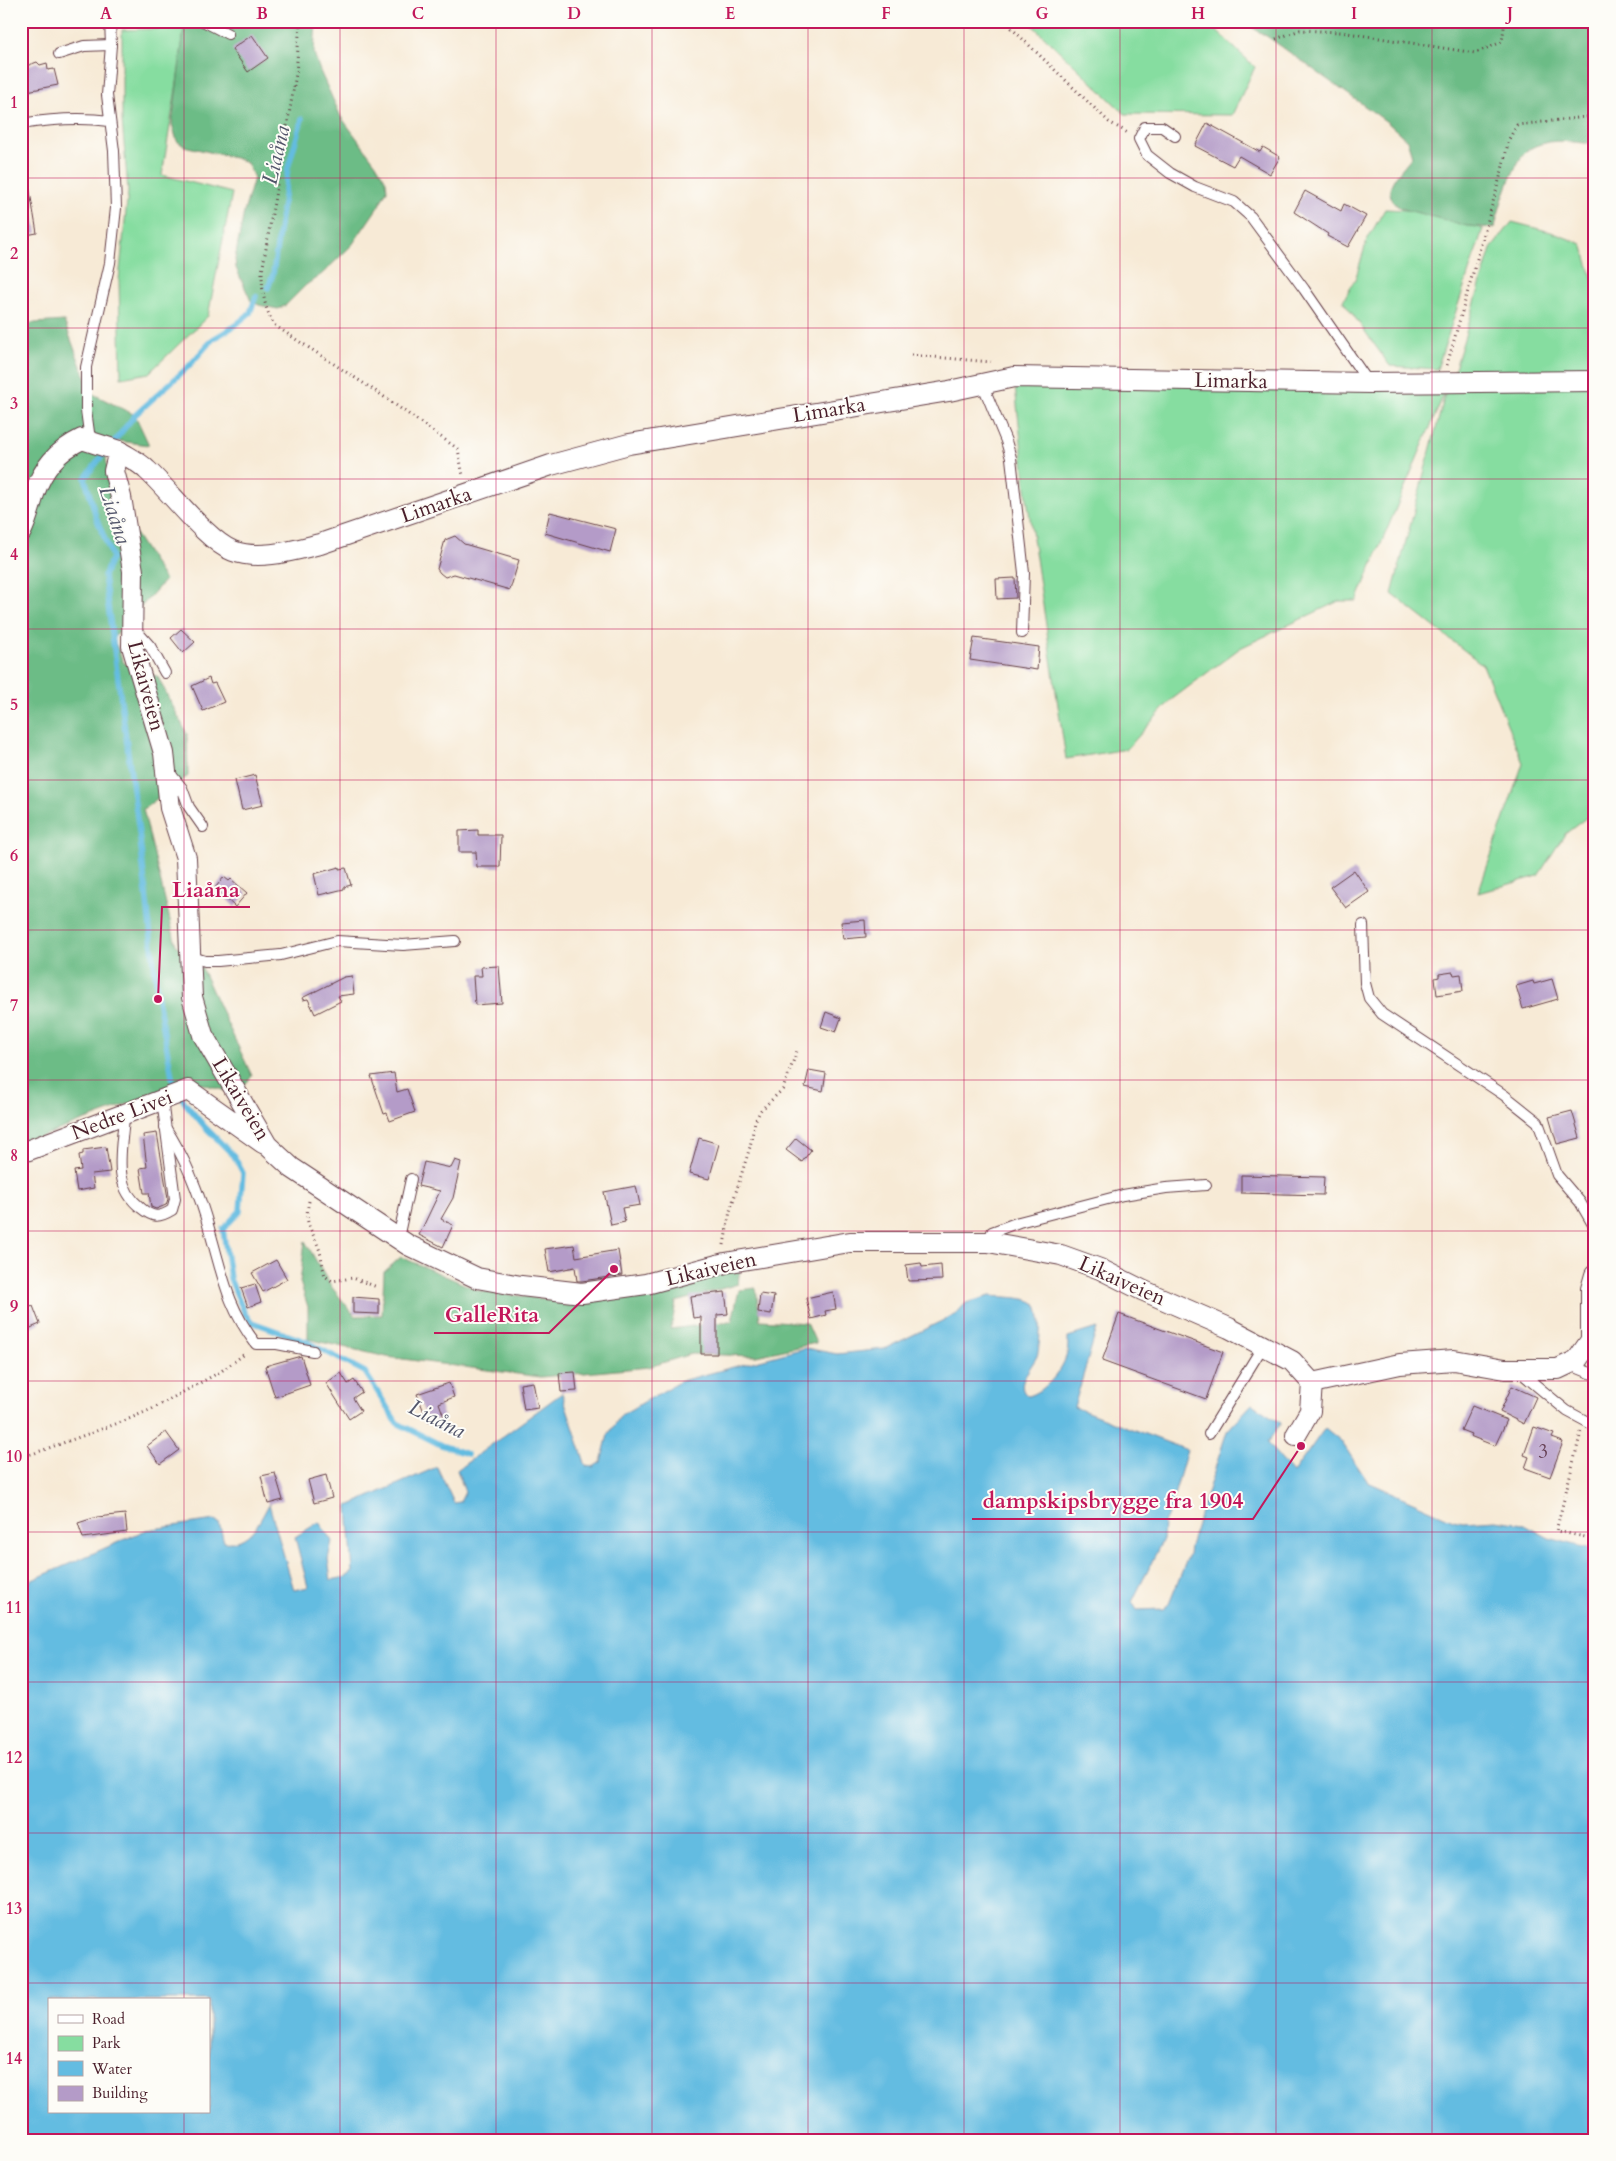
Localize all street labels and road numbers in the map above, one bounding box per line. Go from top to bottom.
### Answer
street label: Limarka [1194,366,1268,396]
street label: Limarka [790,390,868,430]
street label: Limarka [397,479,475,531]
street label: Likaiveien [120,638,172,734]
street label: Likaiveien [205,1052,277,1146]
street label: Nedre Livei [67,1082,177,1148]
street label: Likaiveien [663,1244,759,1294]
street label: Likaiveien [1074,1249,1170,1313]

